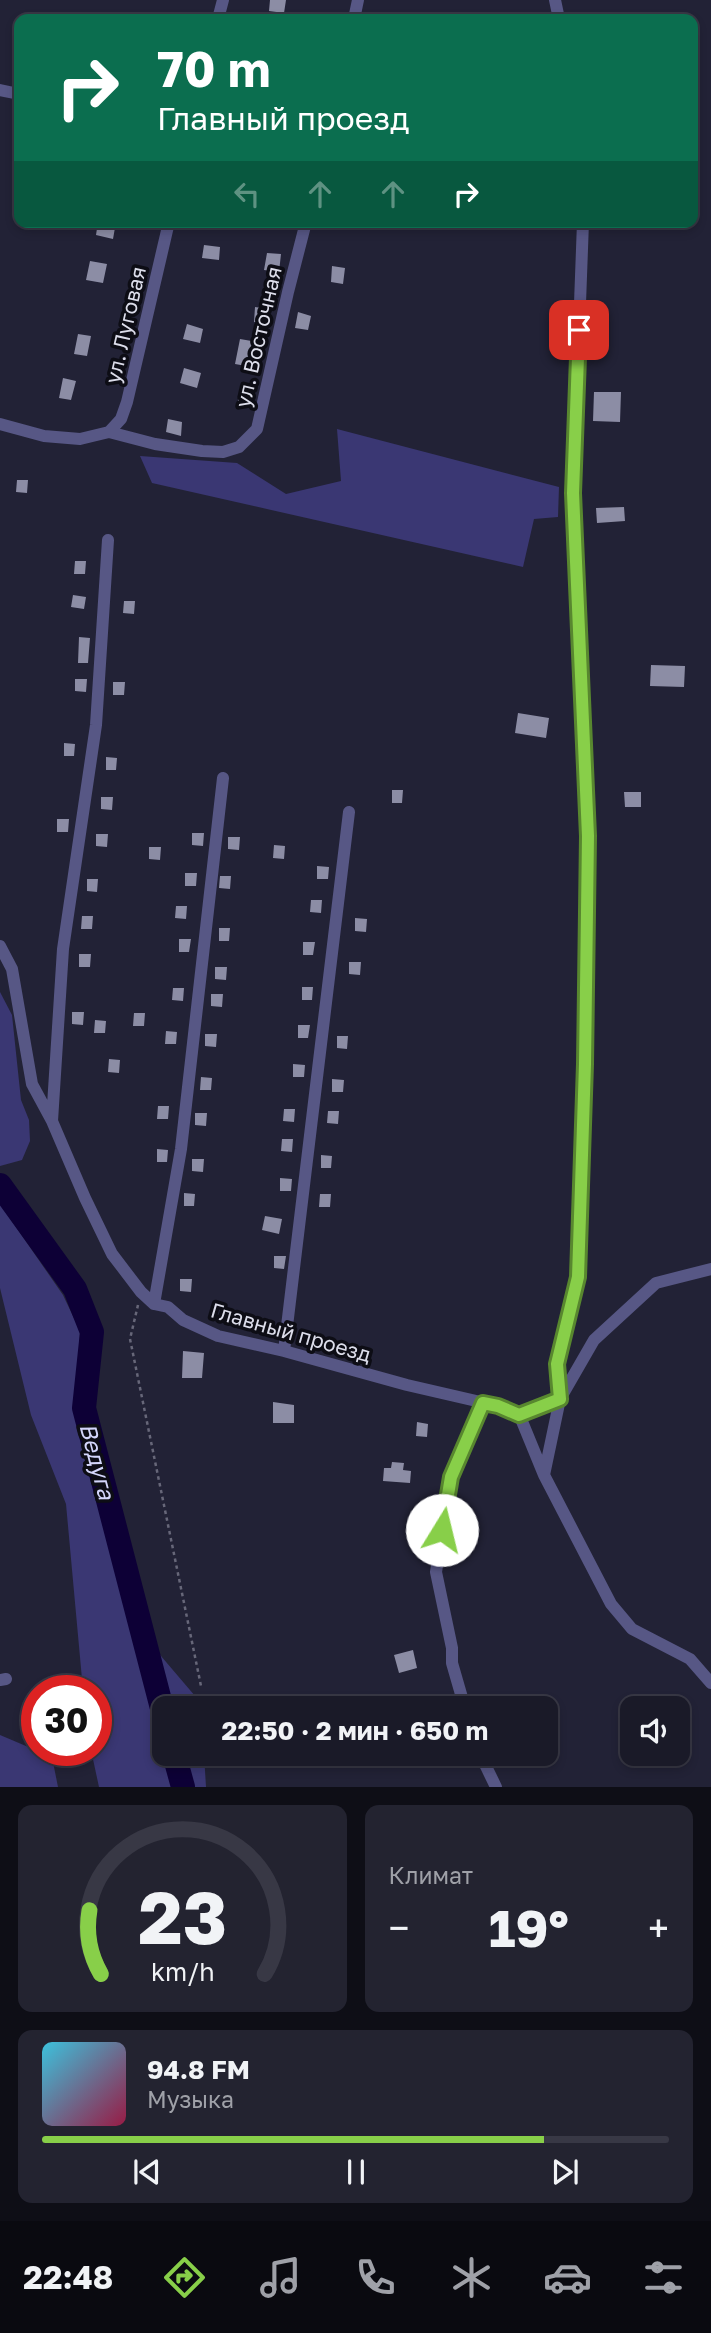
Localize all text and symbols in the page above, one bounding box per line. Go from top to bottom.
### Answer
text: 70 m [157,39,271,98]
icon: right [42,42,133,133]
text: Главный проезд [157,99,409,137]
icon: left [228,175,266,213]
icon: ahead [301,175,339,213]
icon: ahead [374,175,412,213]
icon: right [447,175,485,213]
street label: ул. Луговая [99,264,151,386]
street label: ул. Восточная [229,264,287,410]
pin [549,300,609,360]
icon: arrive [560,311,598,349]
street label: Главный проезд [208,1297,374,1367]
water label: Ведуга [74,1420,122,1503]
position arrow [405,1493,479,1567]
speed limit sign: 30 [21,1675,112,1766]
map controls [620,1696,690,1766]
button: sound [620,1696,690,1766]
text: 22:50 · 2 мин · 650 m [222,1715,488,1746]
text: Климат [389,1861,473,1889]
text: 23 [138,1874,227,1961]
text: 19° [489,1896,569,1958]
text: − [389,1905,409,1950]
text: + [648,1905,669,1950]
text: km/h [150,1956,214,1987]
text: 94.8 FM [147,2054,250,2085]
text: Музыка [147,2085,234,2113]
icon: previous [128,2153,166,2191]
icon: pause [337,2153,375,2191]
icon: next [546,2153,584,2191]
icon: directions [160,2253,209,2302]
icon: music [256,2253,305,2302]
icon: phone [351,2253,400,2302]
icon: climate [447,2253,496,2302]
icon: car [543,2253,592,2302]
icon: filters [639,2253,688,2302]
text: 22:48 [23,2258,113,2296]

